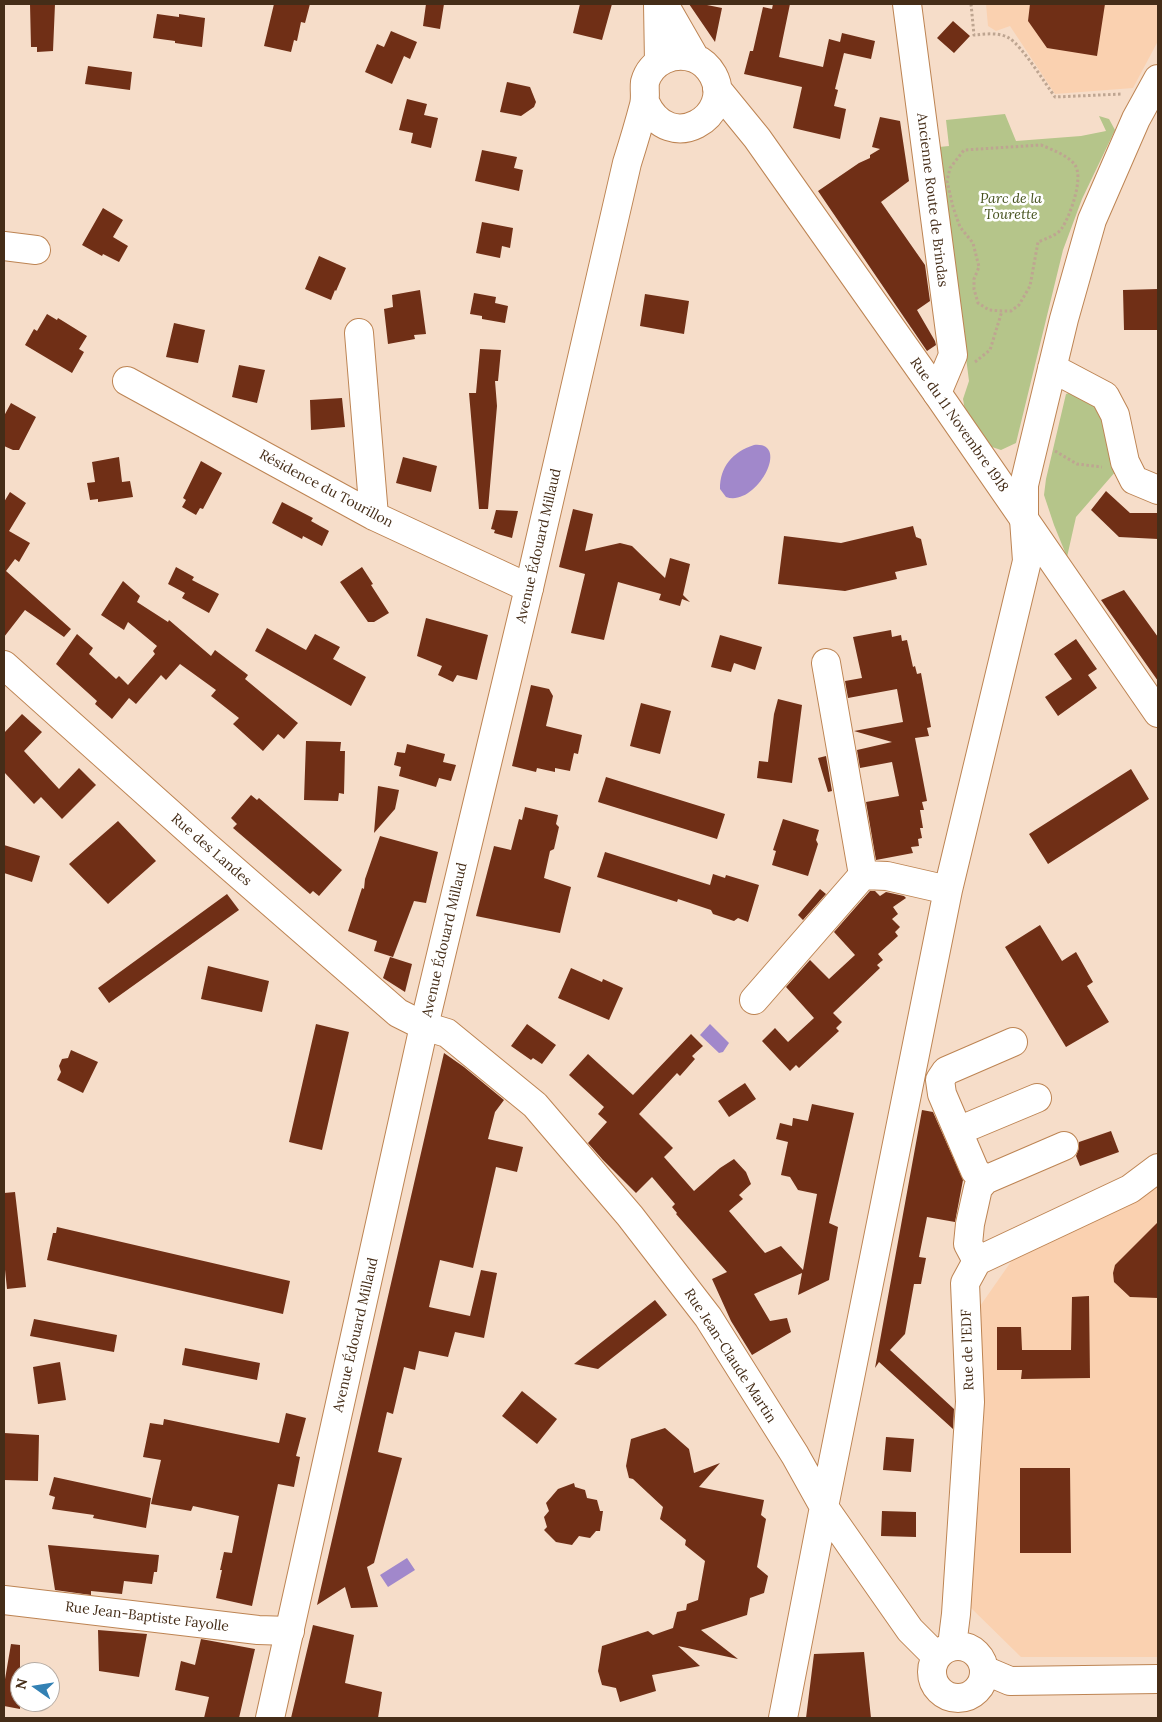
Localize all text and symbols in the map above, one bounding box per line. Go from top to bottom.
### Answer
street label: Ancienne Route de Brindas [913,112,951,288]
park label: Parc de la Tourette [980,191,1042,223]
street label: Rue du 11 Novembre 1918 [906,355,1012,495]
street label: Résidence du Tourillon [256,447,396,531]
street label: Avenue Édouard Millaud [513,467,565,625]
street label: Rue des Landes [167,810,255,890]
street label: Avenue Édouard Millaud [419,861,471,1019]
street label: Avenue Édouard Millaud [330,1256,382,1414]
street label: Rue Jean-Claude Martin [680,1286,780,1426]
street label: Rue de l'EDF [958,1309,978,1391]
street label: Rue Jean-Baptiste Fayolle [64,1599,230,1635]
north arrow [10,1662,60,1712]
text: N [11,1677,31,1691]

